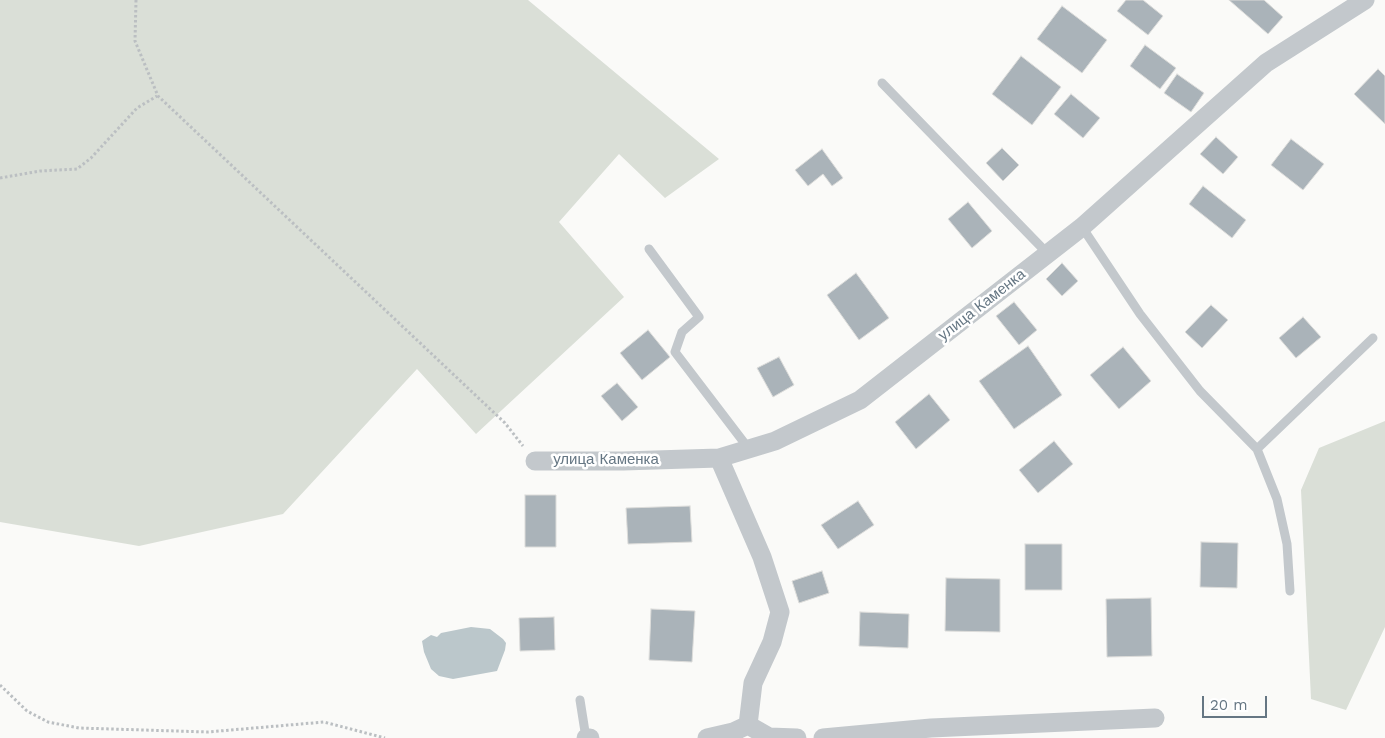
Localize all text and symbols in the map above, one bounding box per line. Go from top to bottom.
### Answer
street label: улица Каменка [935,265,1029,345]
street label: улица Каменка [553,451,659,469]
scale bar [1205,686,1270,718]
text: 20 m [1210,696,1248,714]

